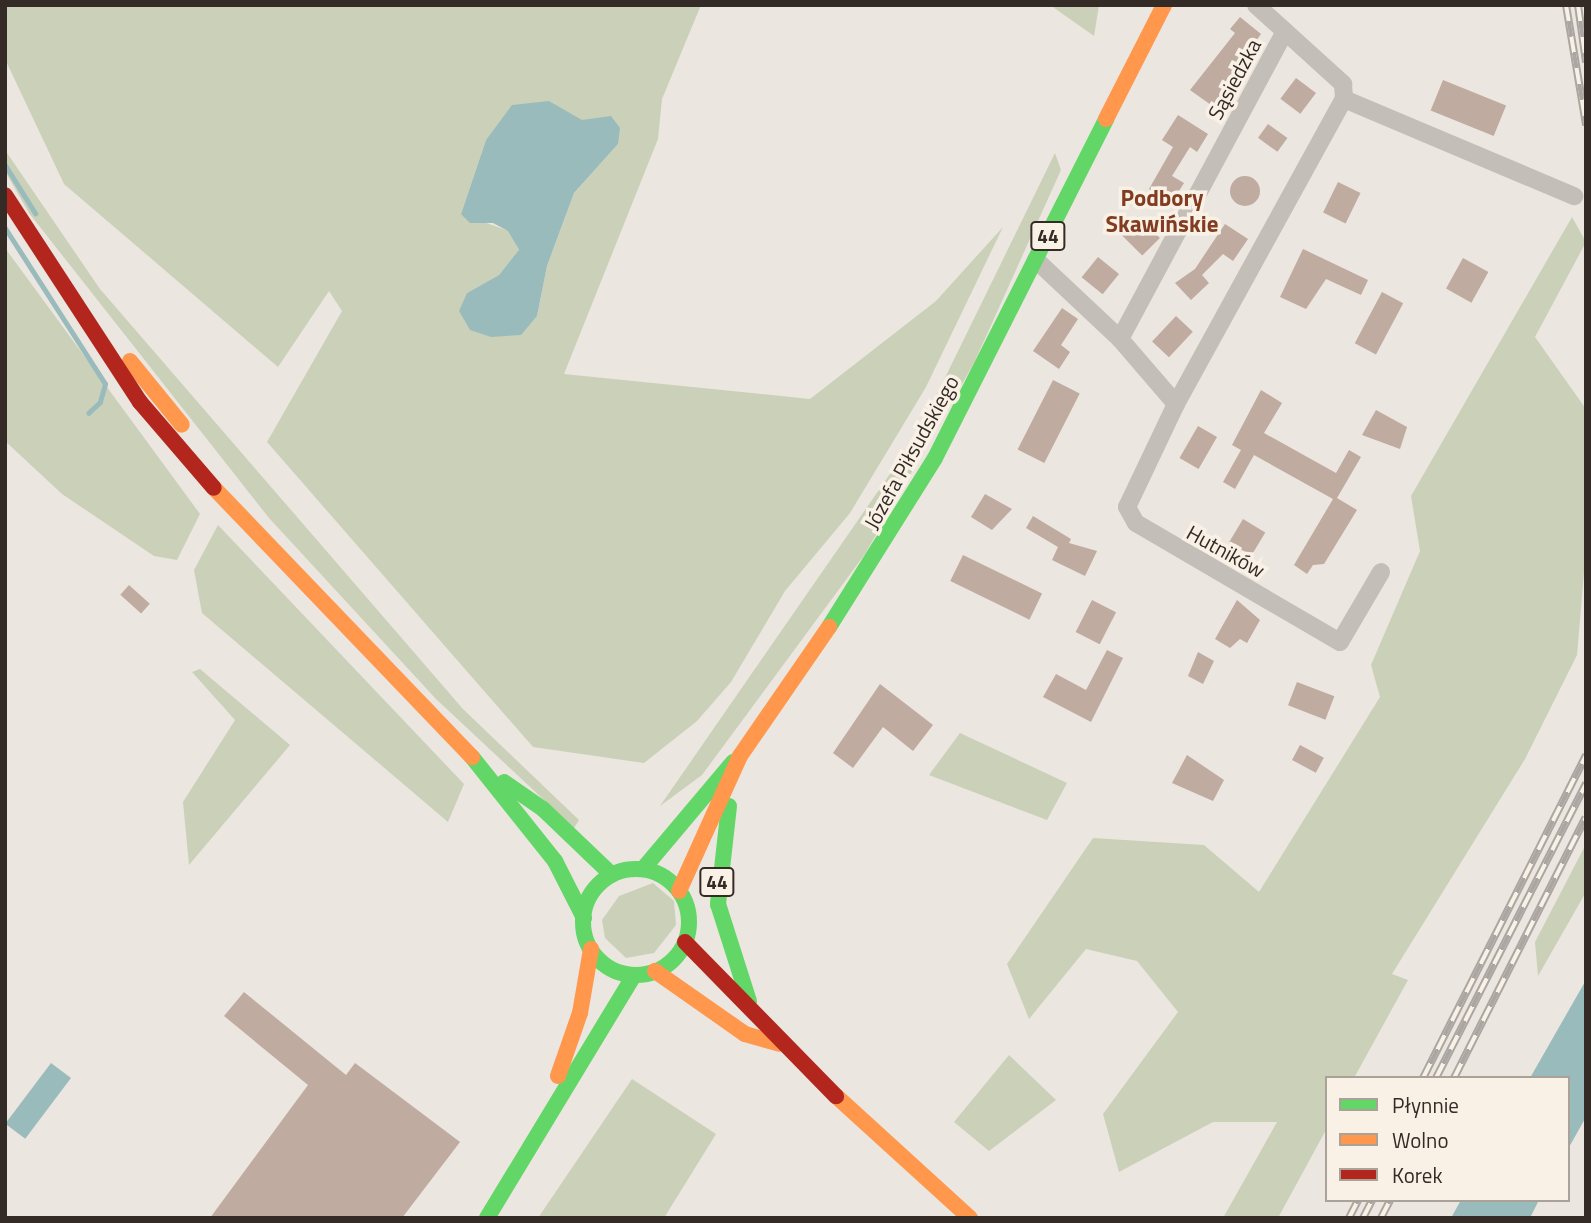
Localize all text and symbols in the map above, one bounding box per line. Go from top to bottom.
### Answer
street label: Sąsiedzka [1202,34,1266,124]
district label: Podbory Skawińskie [1106,184,1218,238]
road number: 44 [1029,220,1067,252]
street label: Józefa Piłsudskiego [858,371,964,533]
street label: Hutników [1183,519,1269,583]
road number: 44 [698,866,736,898]
legend [1325,1076,1570,1202]
text: Płynnie [1392,1089,1459,1121]
text: Wolno [1392,1124,1449,1156]
text: Korek [1392,1159,1442,1191]

